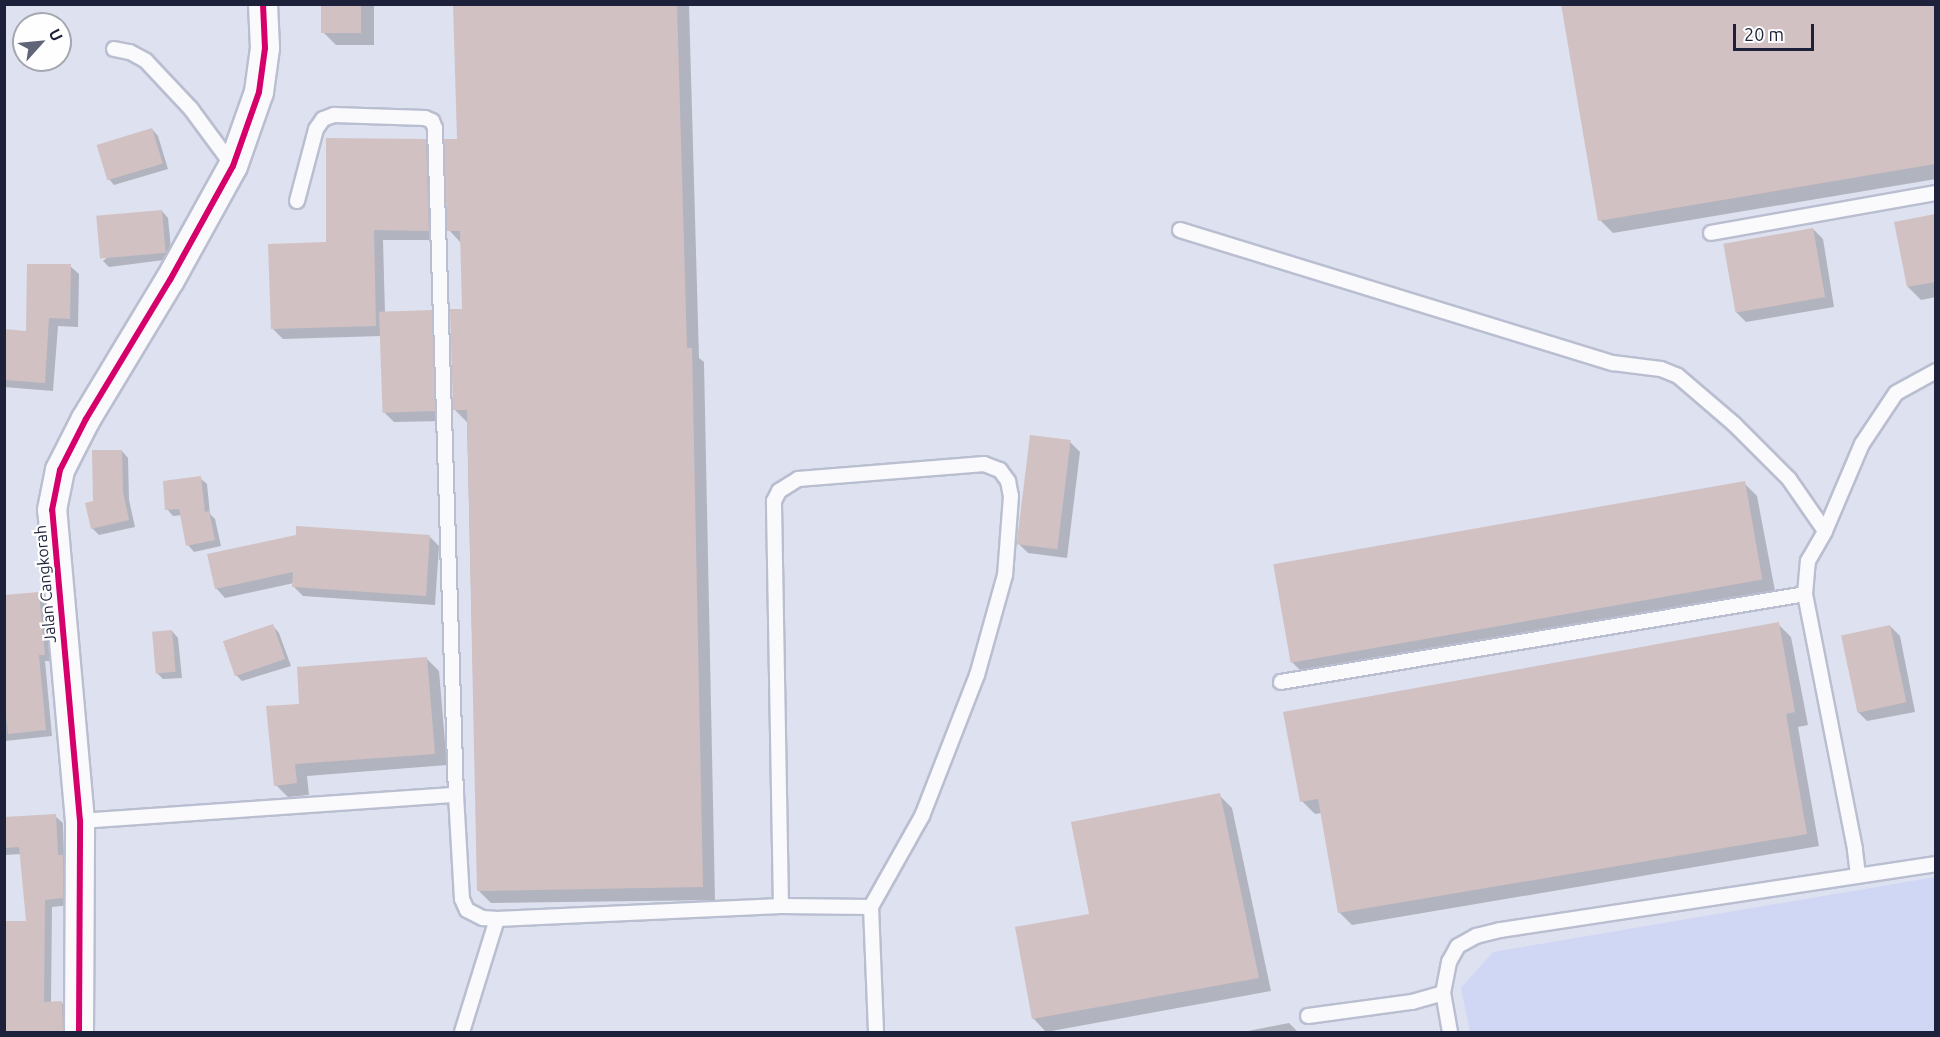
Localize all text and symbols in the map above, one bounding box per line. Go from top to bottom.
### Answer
north arrow [12,12,72,72]
scale bar [1736,12,1817,50]
text: 20 m [1744,24,1784,44]
text: U [46,26,67,44]
street label: Jalan Cangkorah [30,524,60,644]

